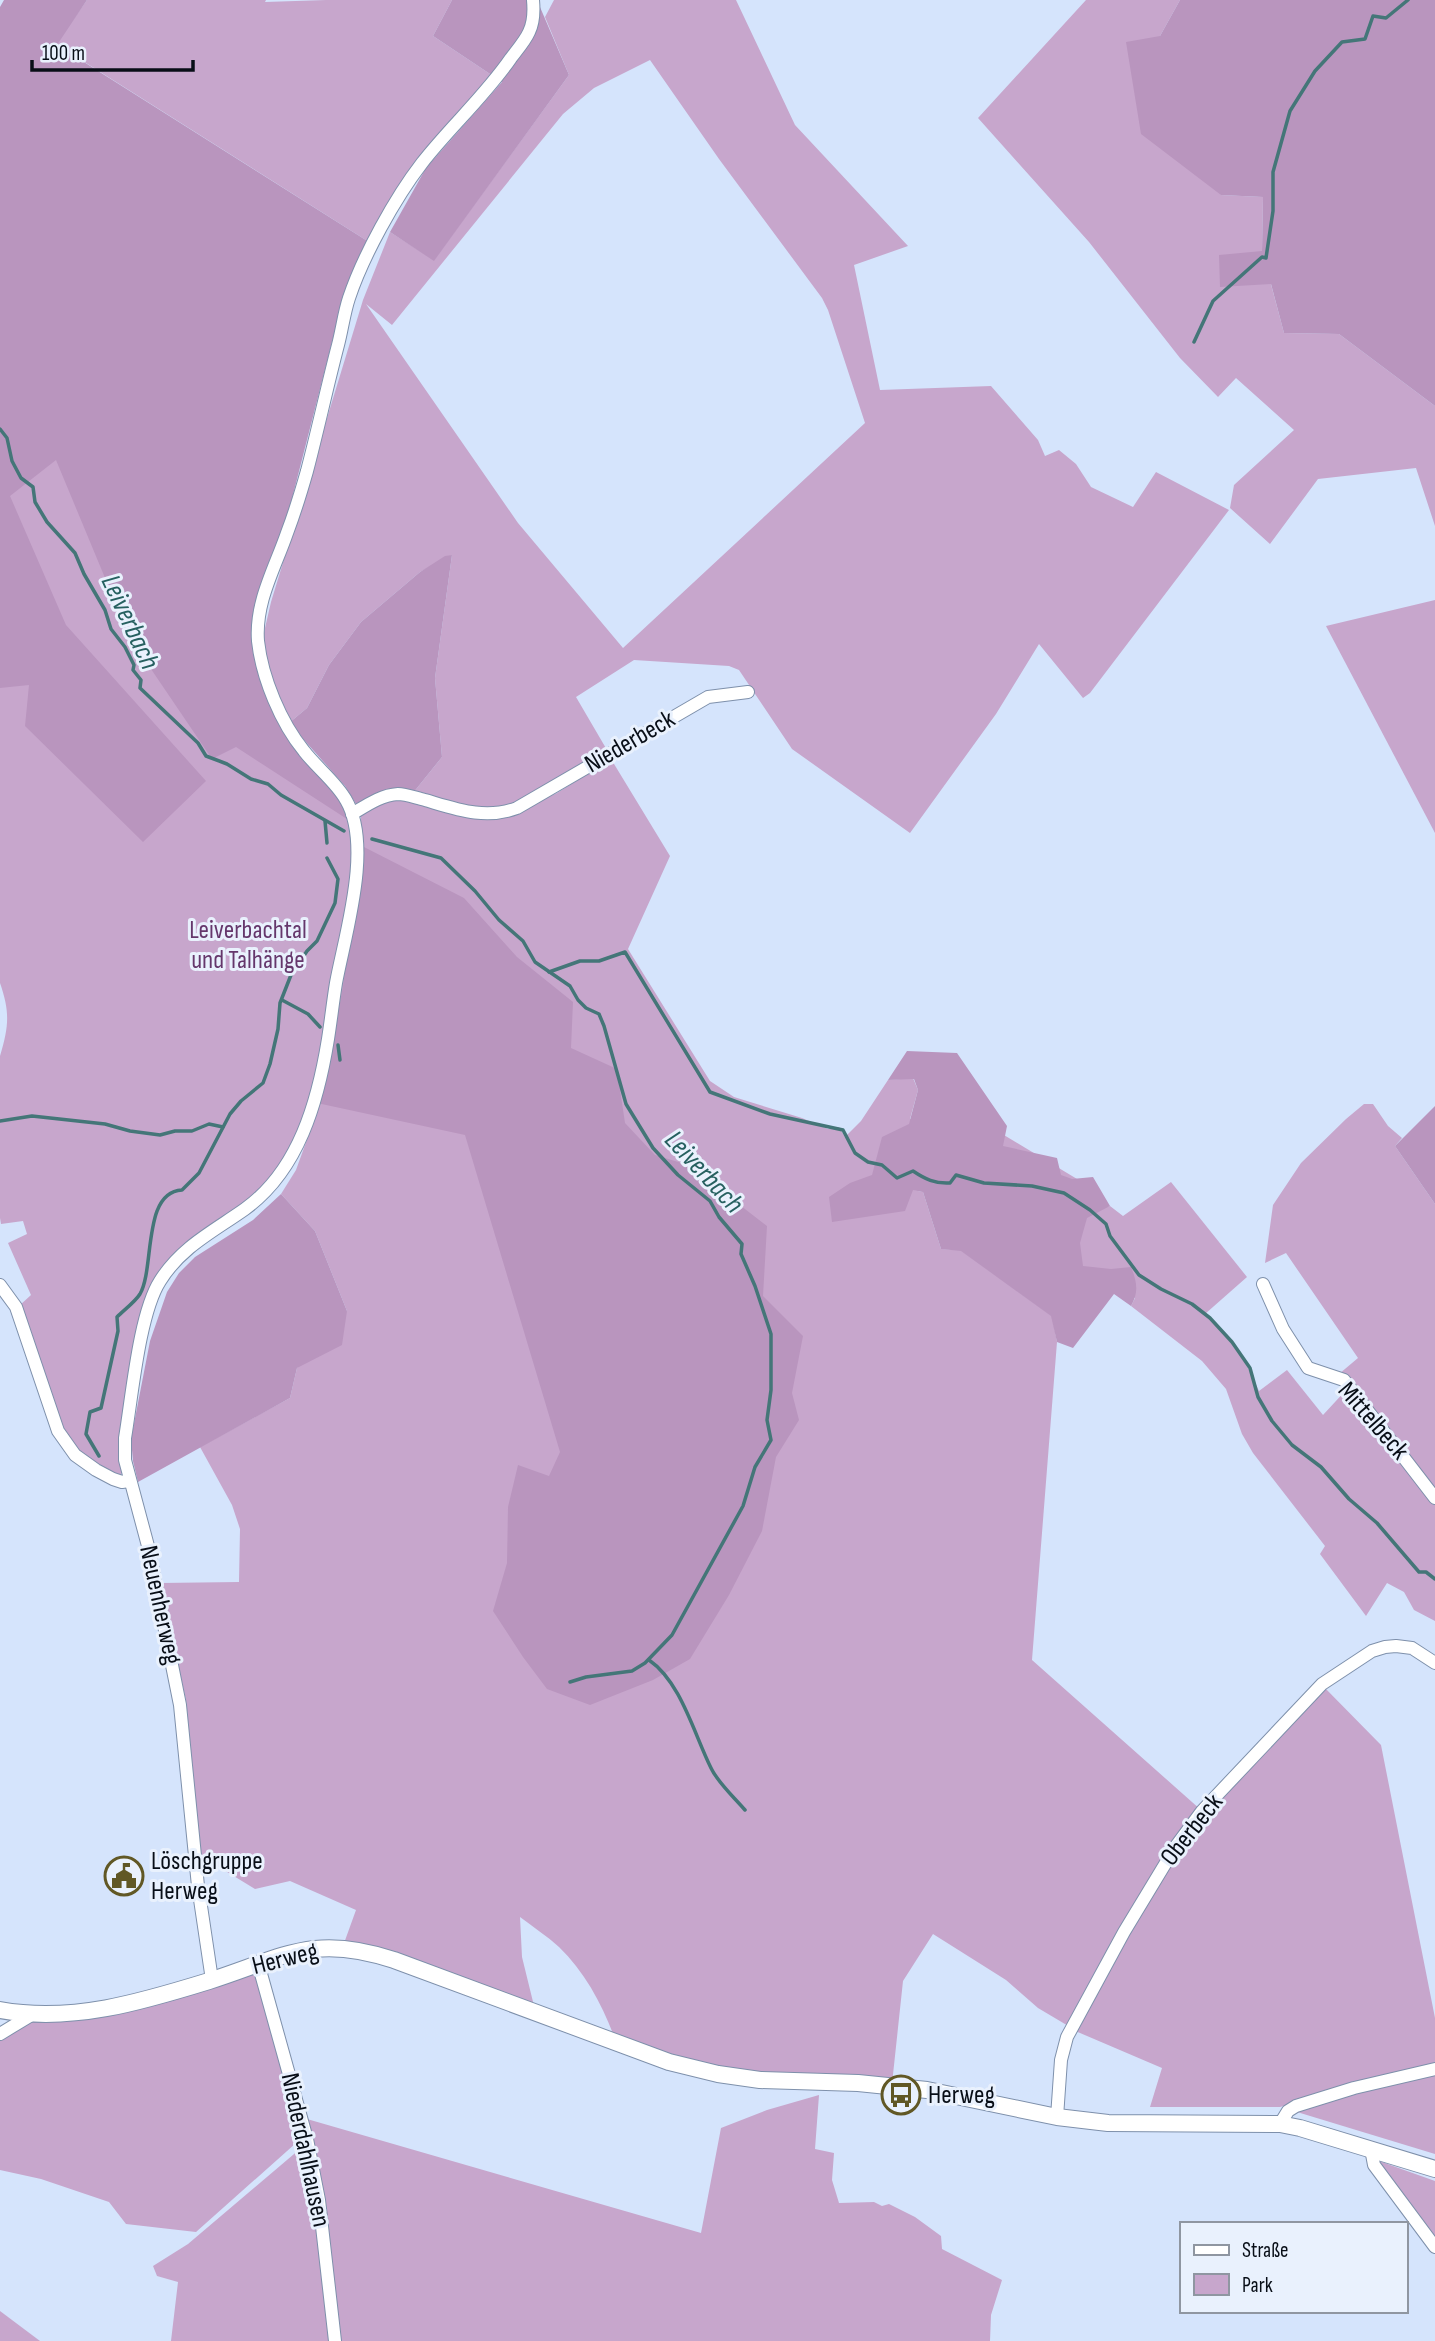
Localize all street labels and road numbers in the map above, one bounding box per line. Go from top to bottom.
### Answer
street label: Niederbeck [579,704,681,780]
street label: Mittelbeck [1331,1376,1415,1466]
street label: Neuenherweg [132,1543,188,1667]
street label: Oberbeck [1154,1788,1230,1872]
street label: Herweg [249,1936,321,1982]
street label: Niederdahlhausen [274,2070,336,2230]

